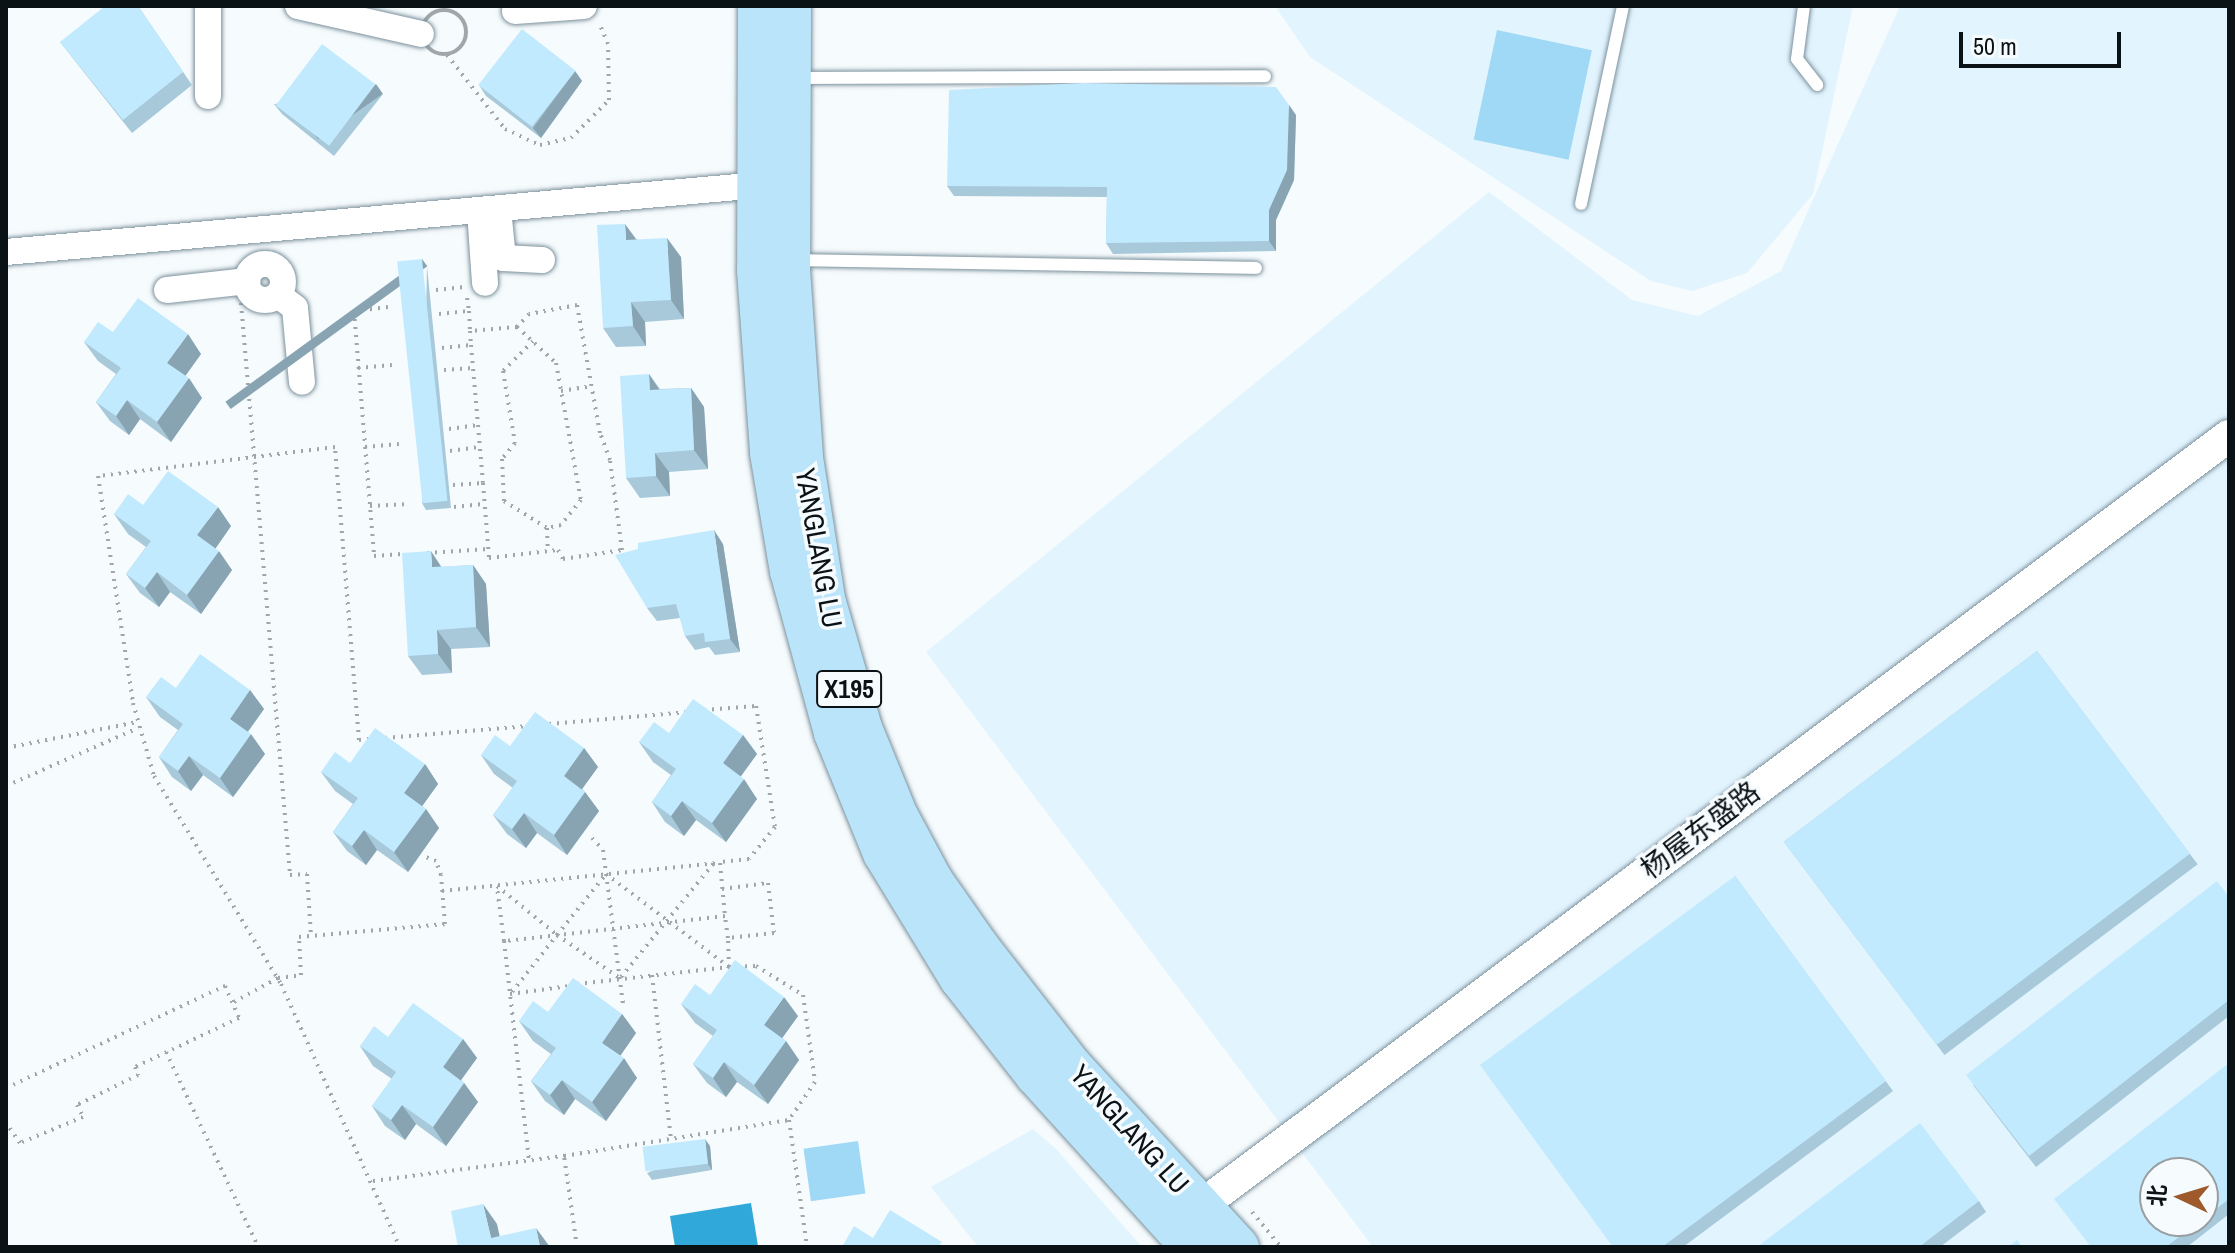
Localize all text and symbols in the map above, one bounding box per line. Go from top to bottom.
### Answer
scale bar [1963,16,2125,66]
text: 50 m [1973,30,2017,62]
street label: YANGLANG LU [788,465,850,631]
road number: X195 [815,667,883,711]
street label: 杨屋东盛路 [1634,774,1766,886]
street label: YANGLANG LU [1063,1058,1197,1200]
north arrow [2139,1157,2219,1237]
text: 北 [2141,1183,2173,1208]

